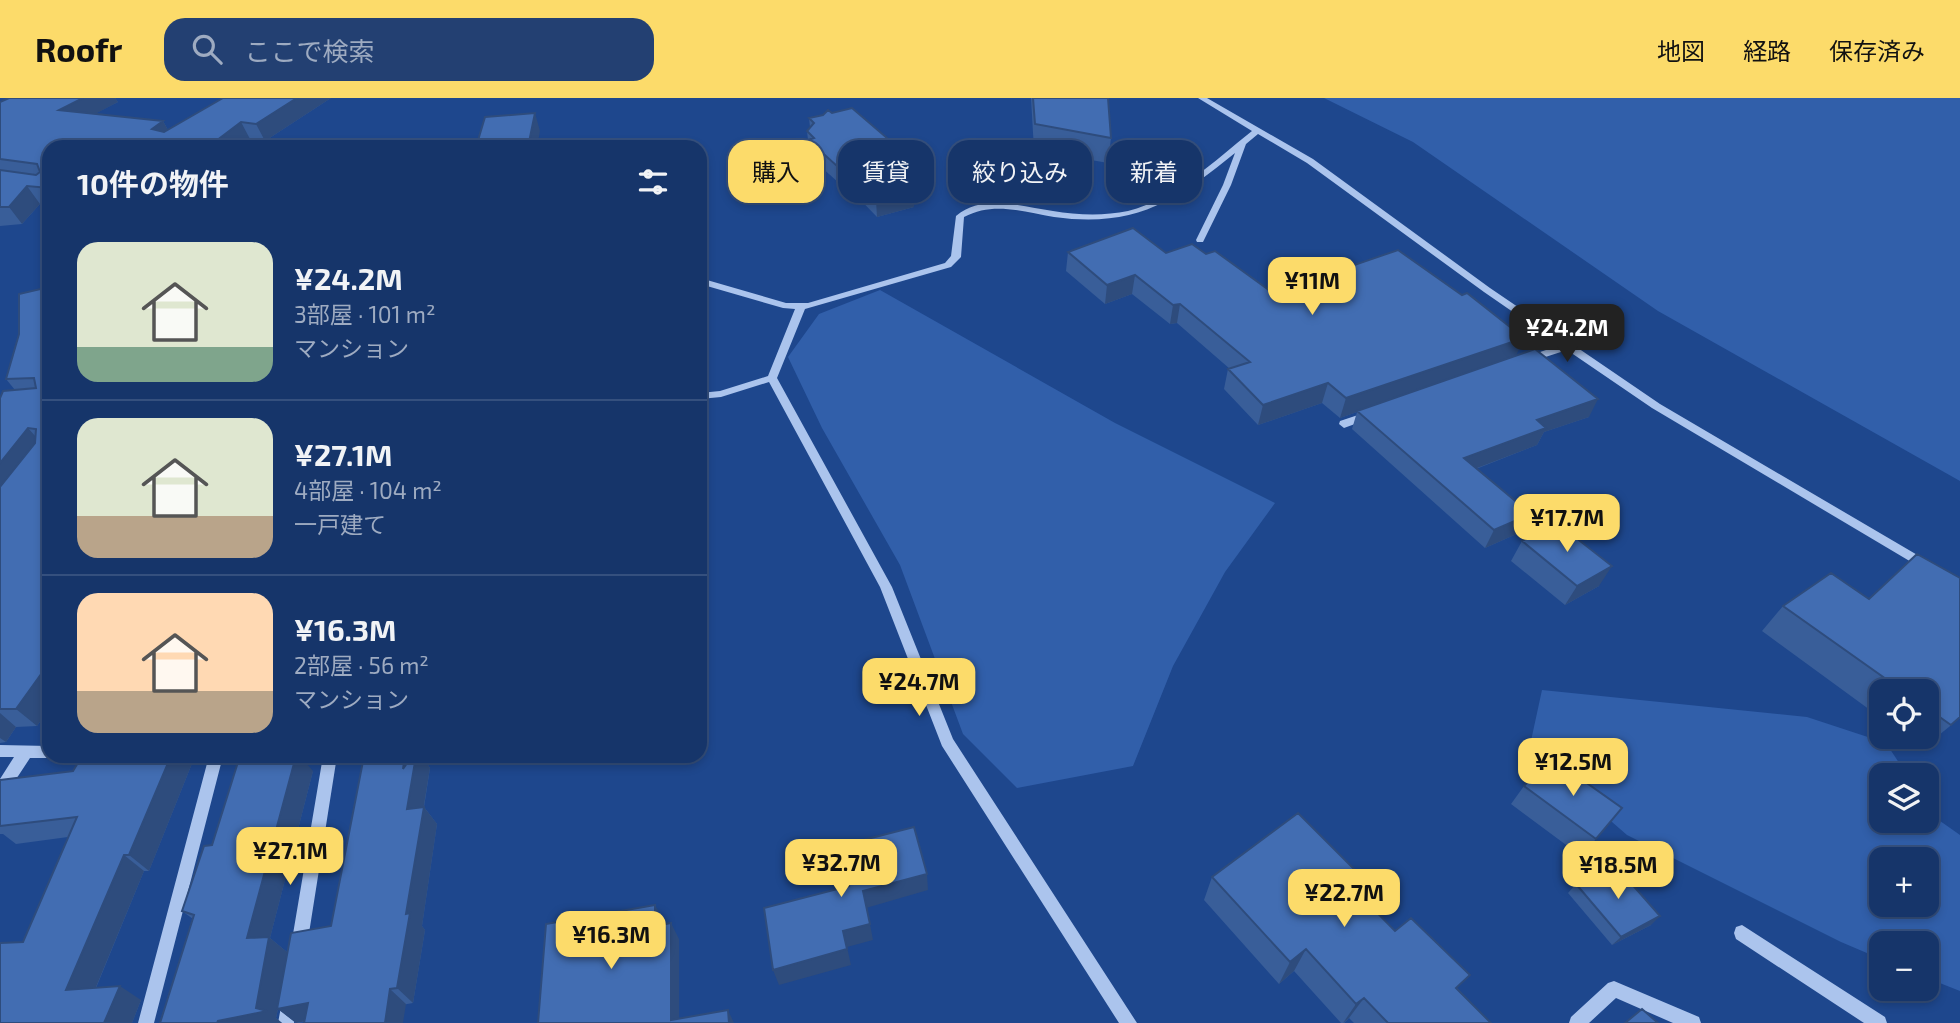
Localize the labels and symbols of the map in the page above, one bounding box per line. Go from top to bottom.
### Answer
pin: ¥11M [1271,258,1353,317]
pin: ¥24.2M [1510,304,1624,364]
pin: ¥17.7M [1510,494,1624,554]
pin: ¥24.7M [862,658,976,718]
pin: ¥12.5M [1516,738,1630,798]
pin: ¥27.1M [233,828,347,887]
pin: ¥32.7M [784,840,898,899]
pin: ¥18.5M [1561,842,1675,901]
pin: ¥22.7M [1287,870,1401,929]
pin: ¥16.3M [554,912,668,971]

